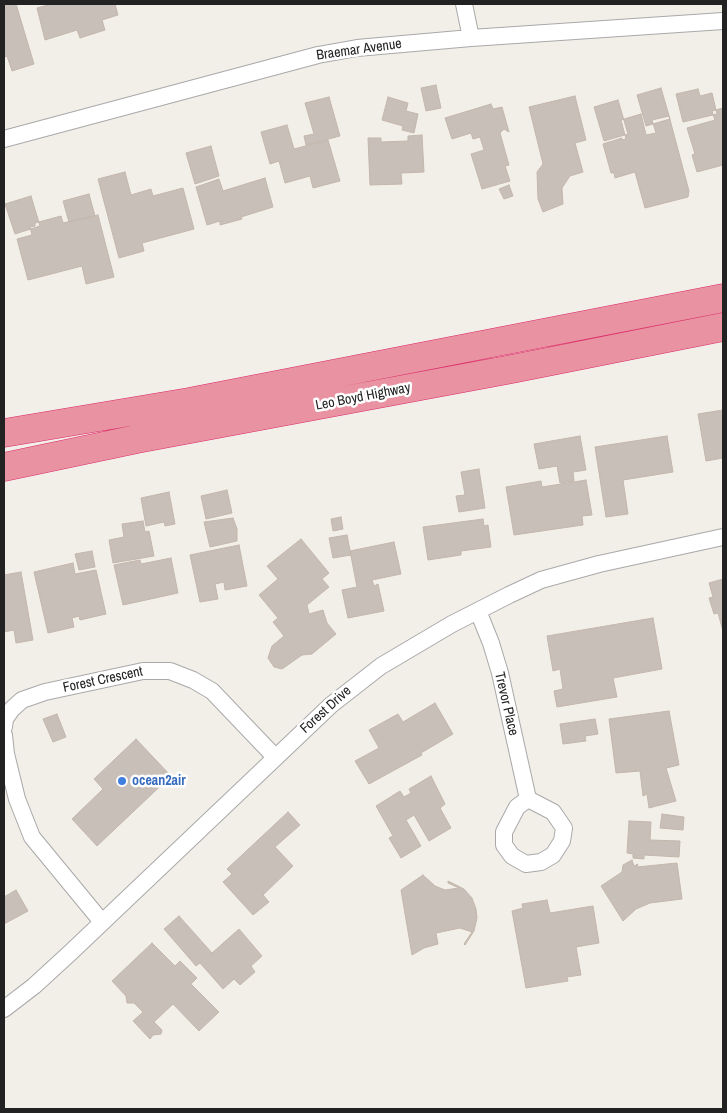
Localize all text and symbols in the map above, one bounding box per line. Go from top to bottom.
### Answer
street label: Braemar Avenue [315,36,403,64]
street label: Leo Boyd Highway [314,380,412,414]
street label: Forest Crescent [62,663,144,697]
street label: Trevor Place [491,671,521,737]
street label: Forest Drive [297,683,355,737]
place label: ocean2air [132,773,186,789]
marker: ocean2air [116,775,128,787]

